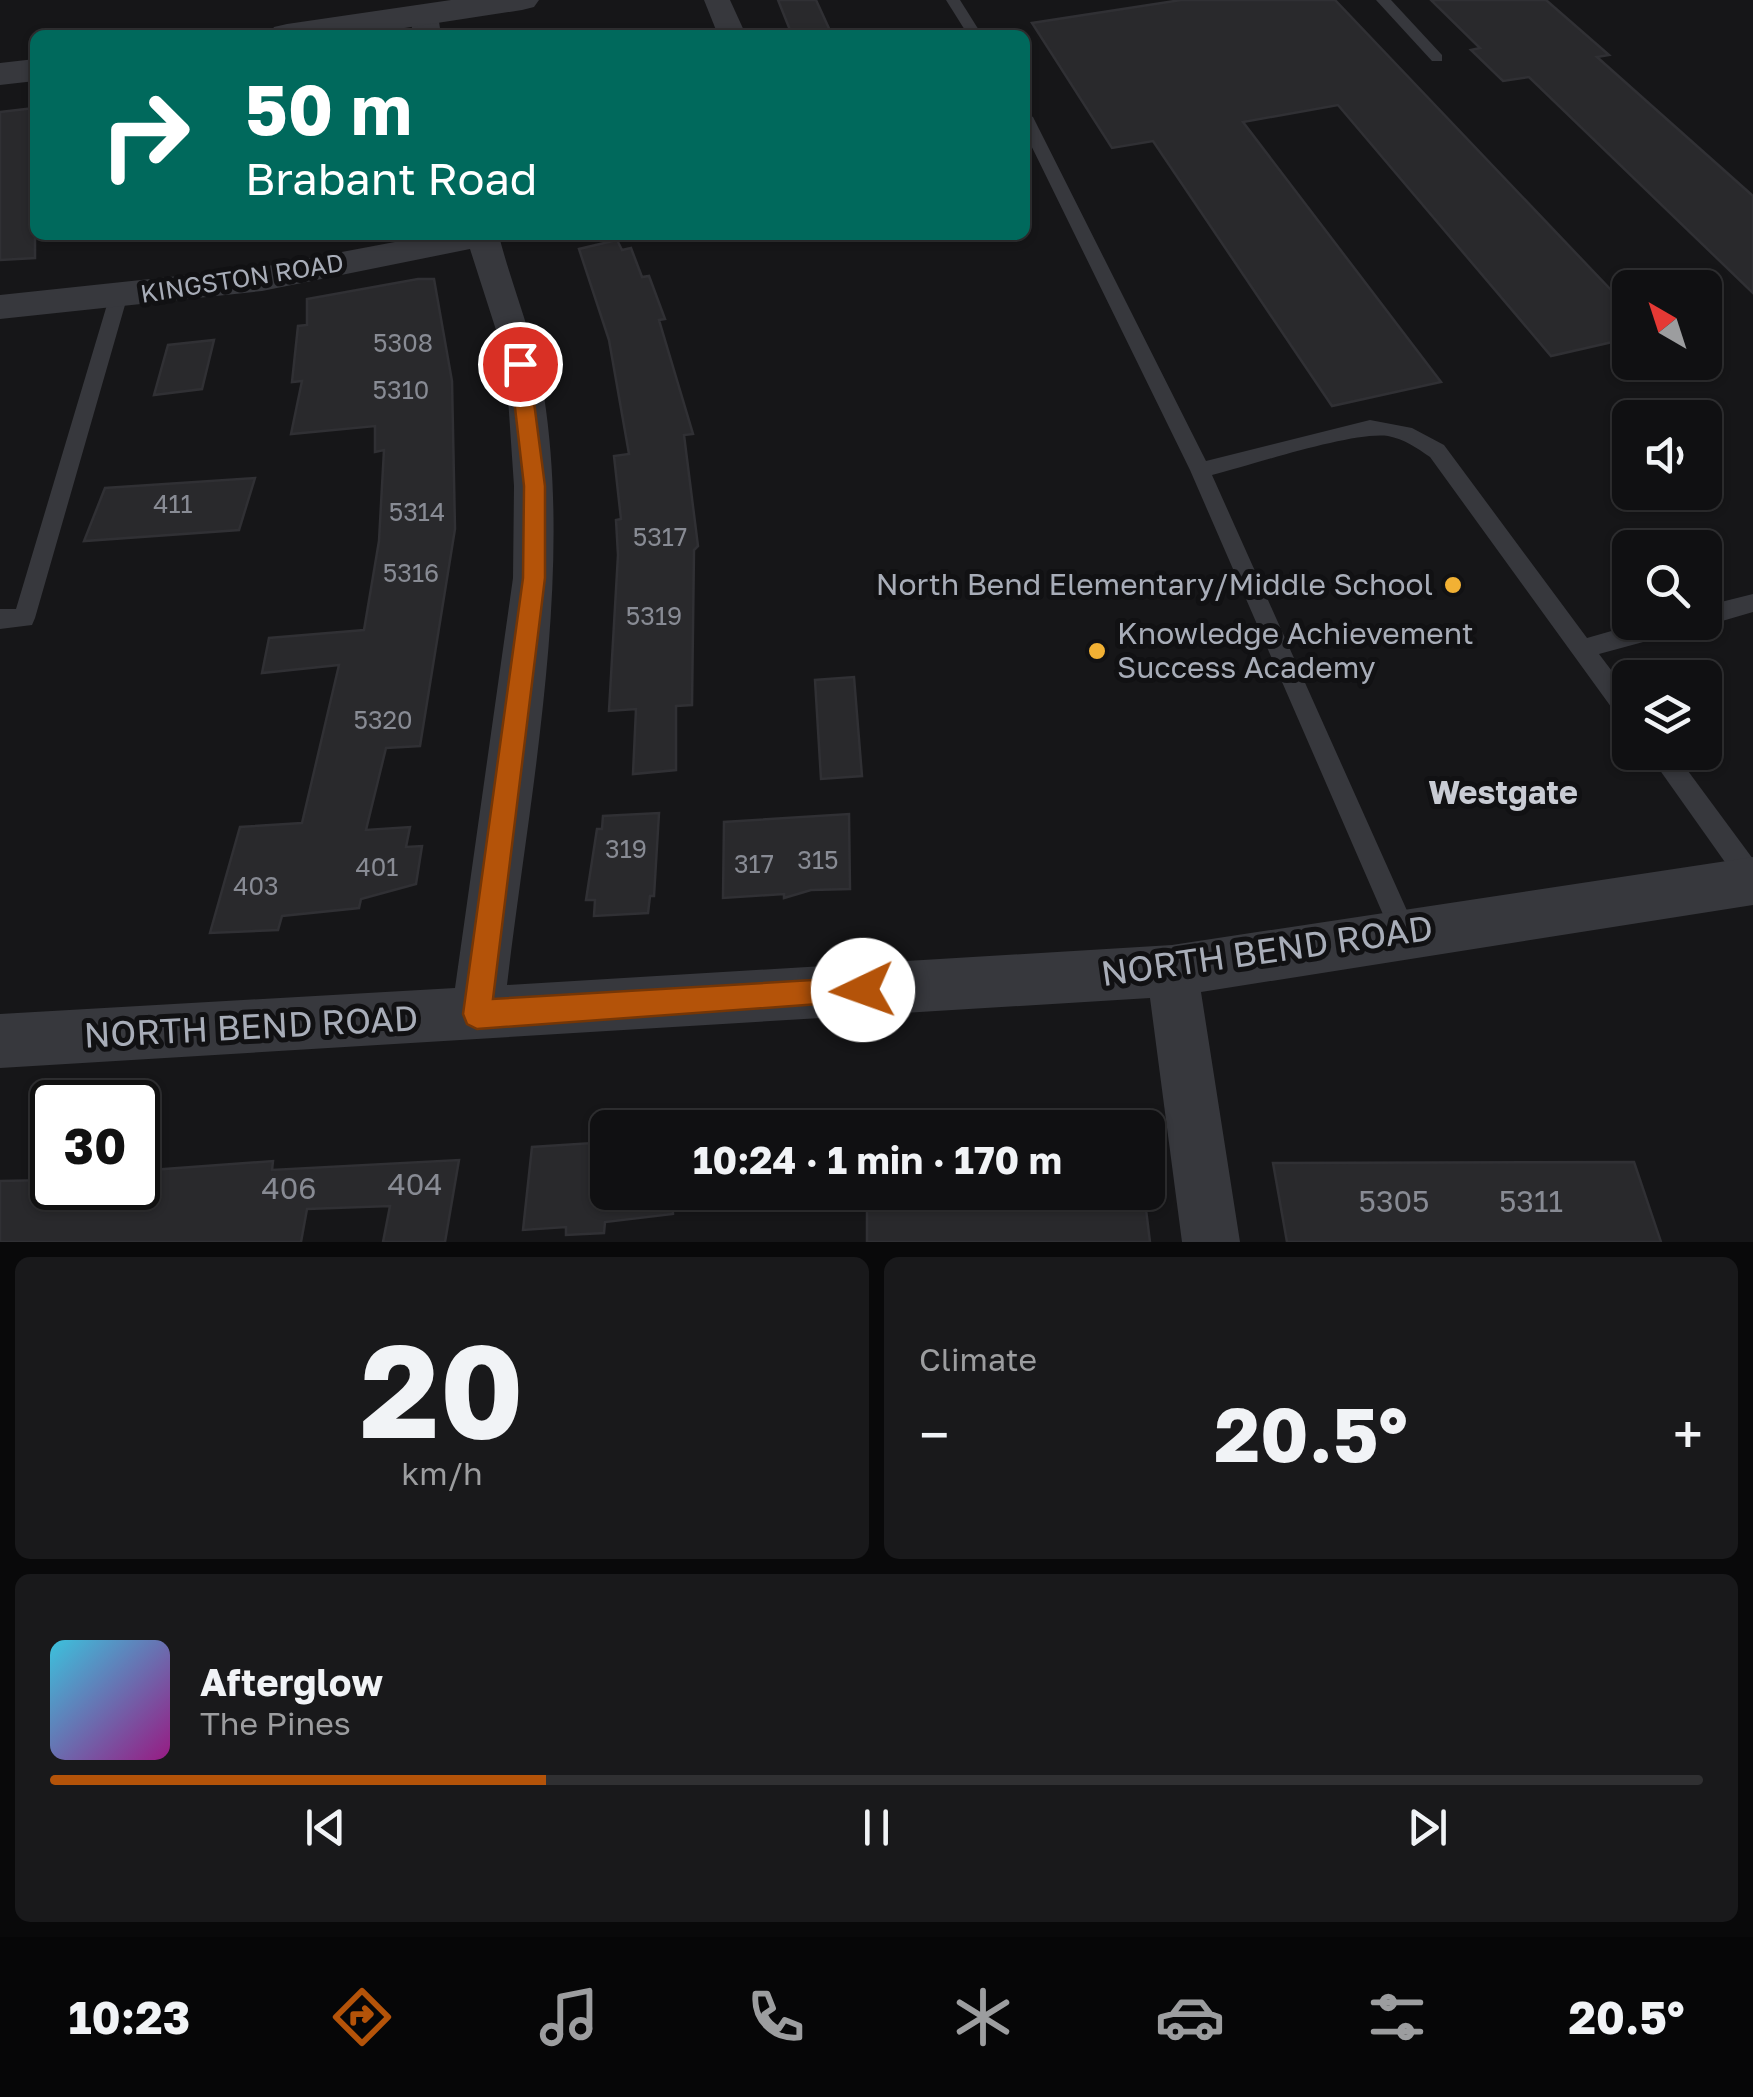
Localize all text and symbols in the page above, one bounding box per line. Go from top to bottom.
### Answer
text: 50 m [245,66,412,150]
icon: right [80,70,210,200]
text: Brabant Road [245,151,538,205]
street label: KINGSTON ROAD [138,246,346,309]
north arrow [1612,270,1722,380]
map controls [1612,270,1722,770]
pin [478,322,563,407]
house number: 5308 [373,327,433,358]
icon: arrive [493,337,548,392]
house number: 5310 [373,374,429,405]
button: sound [1612,400,1722,510]
house number: 411 [153,488,193,519]
house number: 5314 [389,496,445,527]
house number: 5317 [633,521,687,552]
button: search [1612,530,1722,640]
house number: 5316 [383,557,439,588]
place label: North Bend Elementary/Middle School [876,566,1433,602]
marker: North Bend Elementary/Middle School [1442,574,1464,596]
house number: 5319 [626,600,682,631]
place label: Knowledge Achievement Success Academy [1117,615,1474,685]
marker: Knowledge Achievement Success Academy [1086,640,1108,662]
button: layers [1612,660,1722,770]
house number: 5320 [353,704,413,735]
district label: Westgate [1428,773,1578,811]
house number: 319 [605,833,647,864]
house number: 315 [797,844,839,875]
house number: 317 [734,848,774,879]
house number: 401 [356,851,398,882]
house number: 403 [233,870,279,901]
street label: NORTH BEND ROAD [1098,906,1435,994]
position arrow [811,938,915,1042]
street label: NORTH BEND ROAD [83,996,419,1056]
speed limit sign: 30 [30,1080,160,1210]
text: 10:24 · 1 min · 170 m [693,1137,1062,1182]
house number: 404 [387,1166,443,1202]
house number: 406 [261,1170,317,1206]
house number: 5305 [1359,1183,1429,1219]
house number: 5311 [1499,1183,1563,1219]
text: 20 [360,1311,524,1467]
text: Climate [919,1340,1037,1378]
text: 20.5° [1214,1388,1408,1479]
text: − [919,1401,949,1467]
text: + [1673,1401,1703,1467]
text: km/h [401,1454,483,1492]
text: Afterglow [200,1659,383,1704]
text: The Pines [200,1704,351,1742]
icon: previous [298,1800,353,1855]
icon: pause [849,1800,904,1855]
icon: next [1400,1800,1455,1855]
icon: directions [327,1982,397,2052]
icon: music [534,1982,604,2052]
icon: phone [741,1982,811,2052]
icon: climate [948,1982,1018,2052]
icon: car [1155,1982,1225,2052]
icon: filters [1362,1982,1432,2052]
text: 10:23 [68,1990,190,2044]
text: 20.5° [1568,1990,1685,2044]

